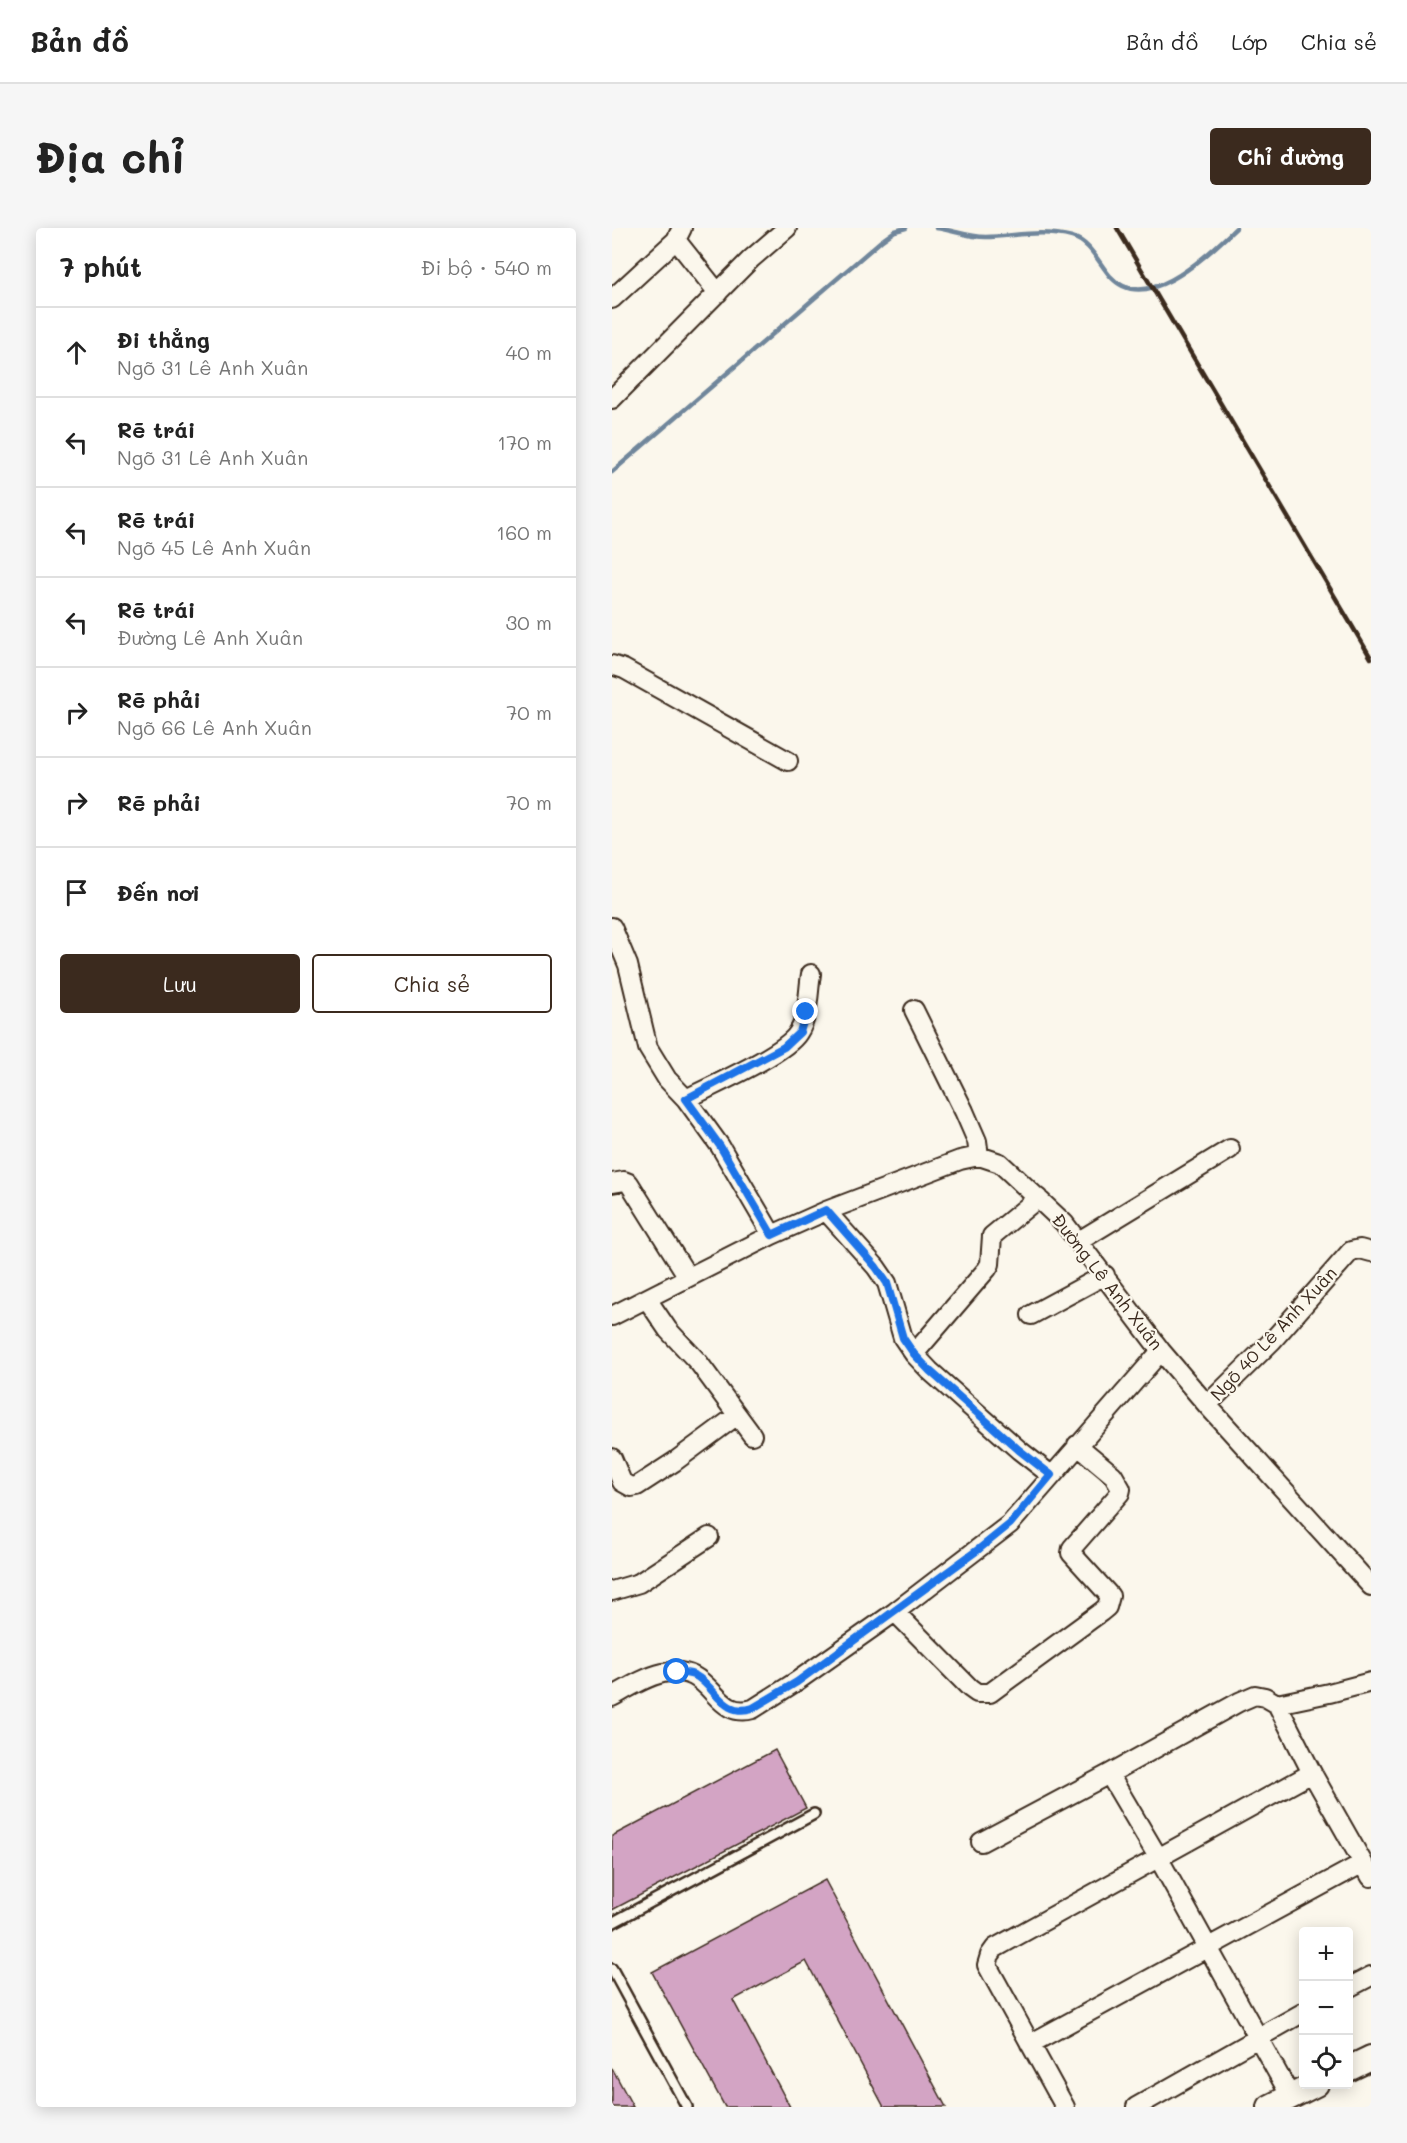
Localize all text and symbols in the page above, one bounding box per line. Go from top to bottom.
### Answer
text: Bản đồ [30,23,129,59]
text: Bản đồ [1126,28,1198,55]
text: Lớp [1231,28,1268,55]
text: Chia sẻ [1301,28,1377,55]
button: Chỉ đường [1210,128,1371,185]
text: Địa chỉ [36,129,185,184]
text: 7 phút [60,250,142,284]
text: Đi bộ · 540 m [421,254,552,280]
text: Đi thẳng [117,325,210,354]
icon: ahead [60,336,93,369]
text: 40 m [506,339,552,365]
text: Ngõ 31 Lê Anh Xuân [117,354,308,380]
text: Rẽ trái [117,415,195,444]
icon: left [60,426,93,459]
text: 170 m [497,429,552,455]
text: Ngõ 31 Lê Anh Xuân [117,444,308,470]
text: Rẽ trái [117,505,195,534]
icon: left [60,516,93,549]
text: 160 m [496,519,552,545]
text: Ngõ 45 Lê Anh Xuân [117,534,311,560]
text: Rẽ trái [117,595,195,624]
icon: left [60,606,93,639]
text: 30 m [506,609,552,635]
text: Đường Lê Anh Xuân [117,624,303,650]
text: Rẽ phải [117,685,201,714]
icon: right [60,696,93,729]
text: 70 m [506,699,552,725]
text: Ngõ 66 Lê Anh Xuân [117,714,312,740]
icon: right [60,786,93,819]
text: Rẽ phải [117,788,201,817]
text: 70 m [506,789,552,815]
icon: arrive [60,876,93,909]
text: Đến nơi [117,878,200,907]
button: Lưu [60,954,300,1013]
button: Chia sẻ [312,954,552,1013]
route end [792,998,818,1024]
street label: Đường Lê Anh Xuân [1047,1208,1169,1355]
street label: Ngõ 40 Lê Anh Xuân [1205,1261,1342,1406]
route start [663,1658,689,1684]
map controls [1299,1927,1353,2089]
button: + [1299,1927,1353,1981]
button: − [1299,1981,1353,2035]
button: locate [1299,2035,1353,2089]

